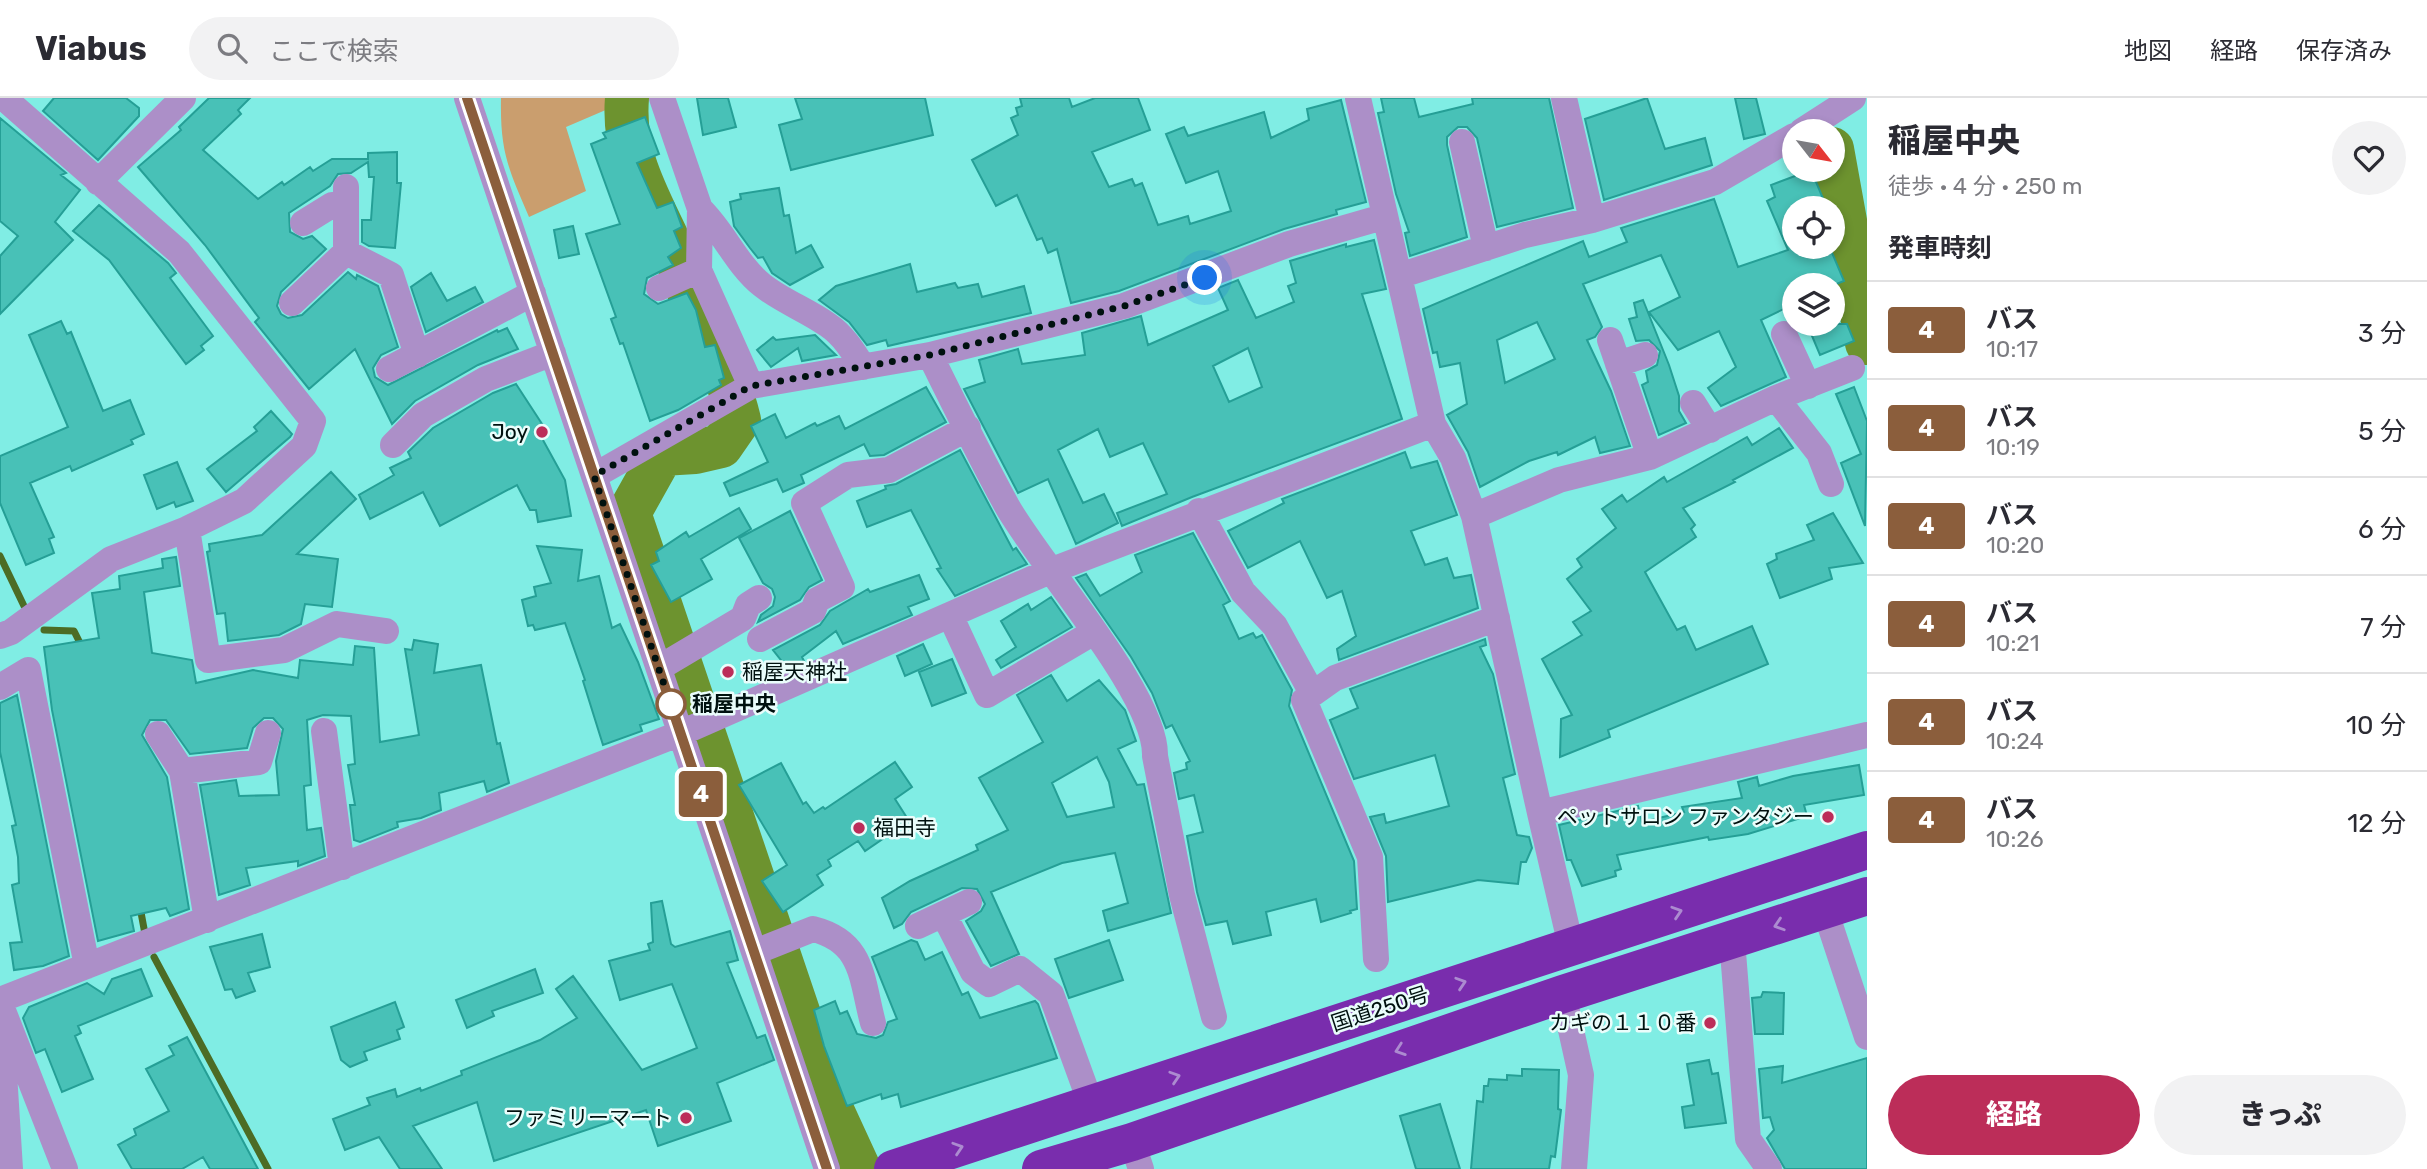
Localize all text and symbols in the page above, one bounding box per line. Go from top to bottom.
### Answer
search box [189,17,679,80]
text: Viabus [35,29,147,68]
icon: search [213,29,251,67]
text: ここで検索 [269,36,399,67]
text: 地図 [2124,37,2172,65]
text: 経路 [2210,37,2258,65]
text: 保存済み [2296,37,2392,65]
north arrow [1782,119,1844,182]
map controls [1782,119,1845,336]
text: 稲屋中央 [1888,121,2020,160]
button: heart [2332,121,2406,195]
text: 徒歩 · 4 分 · 250 m [1888,172,2083,200]
button: locate [1782,196,1845,259]
text: 発車時刻 [1888,233,1992,264]
your location [1187,260,1222,295]
button: layers [1782,273,1845,336]
text: バス [1986,304,2038,335]
text: 4 [1918,316,1935,344]
text: 3 分 [2358,318,2406,349]
text: 10:17 [1986,335,2038,363]
text: バス [1986,402,2038,433]
text: 4 [1918,414,1935,442]
text: 5 分 [2358,416,2406,447]
place label: Joy [491,419,528,444]
marker: Joy [534,424,550,440]
text: 10:19 [1986,433,2040,461]
text: バス [1986,500,2038,531]
text: 4 [1918,512,1935,540]
text: 6 分 [2358,514,2406,545]
text: 10:20 [1986,531,2044,559]
text: バス [1986,598,2038,629]
text: 4 [1918,610,1935,638]
text: 7 分 [2360,612,2406,643]
text: 10:21 [1986,629,2040,657]
place label: 稲屋天神社 [742,659,847,684]
marker: 稲屋天神社 [720,664,736,680]
marker: 稲屋中央 [656,689,686,719]
place label: 稲屋中央 [692,691,776,716]
text: バス [1986,696,2038,727]
text: 4 [1918,708,1935,736]
text: 10 分 [2346,710,2406,741]
text: 10:24 [1986,727,2044,755]
line badge: 4 [678,771,724,817]
text: 4 [693,780,709,808]
text: バス [1986,794,2038,825]
place label: ペットサロン ファンタジー [1557,804,1814,829]
text: 4 [1918,806,1935,834]
text: 12 分 [2347,808,2406,839]
marker: ペットサロン ファンタジー [1820,809,1836,825]
place label: 福田寺 [873,815,936,840]
marker: 福田寺 [851,820,867,836]
text: 10:26 [1986,825,2044,853]
one-way arrow [1670,906,1682,920]
one-way arrow [1773,917,1785,931]
one-way arrow [1454,977,1466,991]
street label: 国道250号 [1328,981,1432,1036]
place label: カギの１１０番 [1549,1010,1696,1035]
marker: カギの１１０番 [1702,1015,1718,1031]
one-way arrow [1394,1042,1407,1056]
one-way arrow [1168,1071,1180,1085]
button: 経路 [1888,1075,2140,1155]
button: きっぷ [2154,1075,2406,1155]
place label: ファミリーマート [504,1105,672,1130]
marker: ファミリーマート [678,1110,694,1126]
one-way arrow [952,1142,964,1156]

